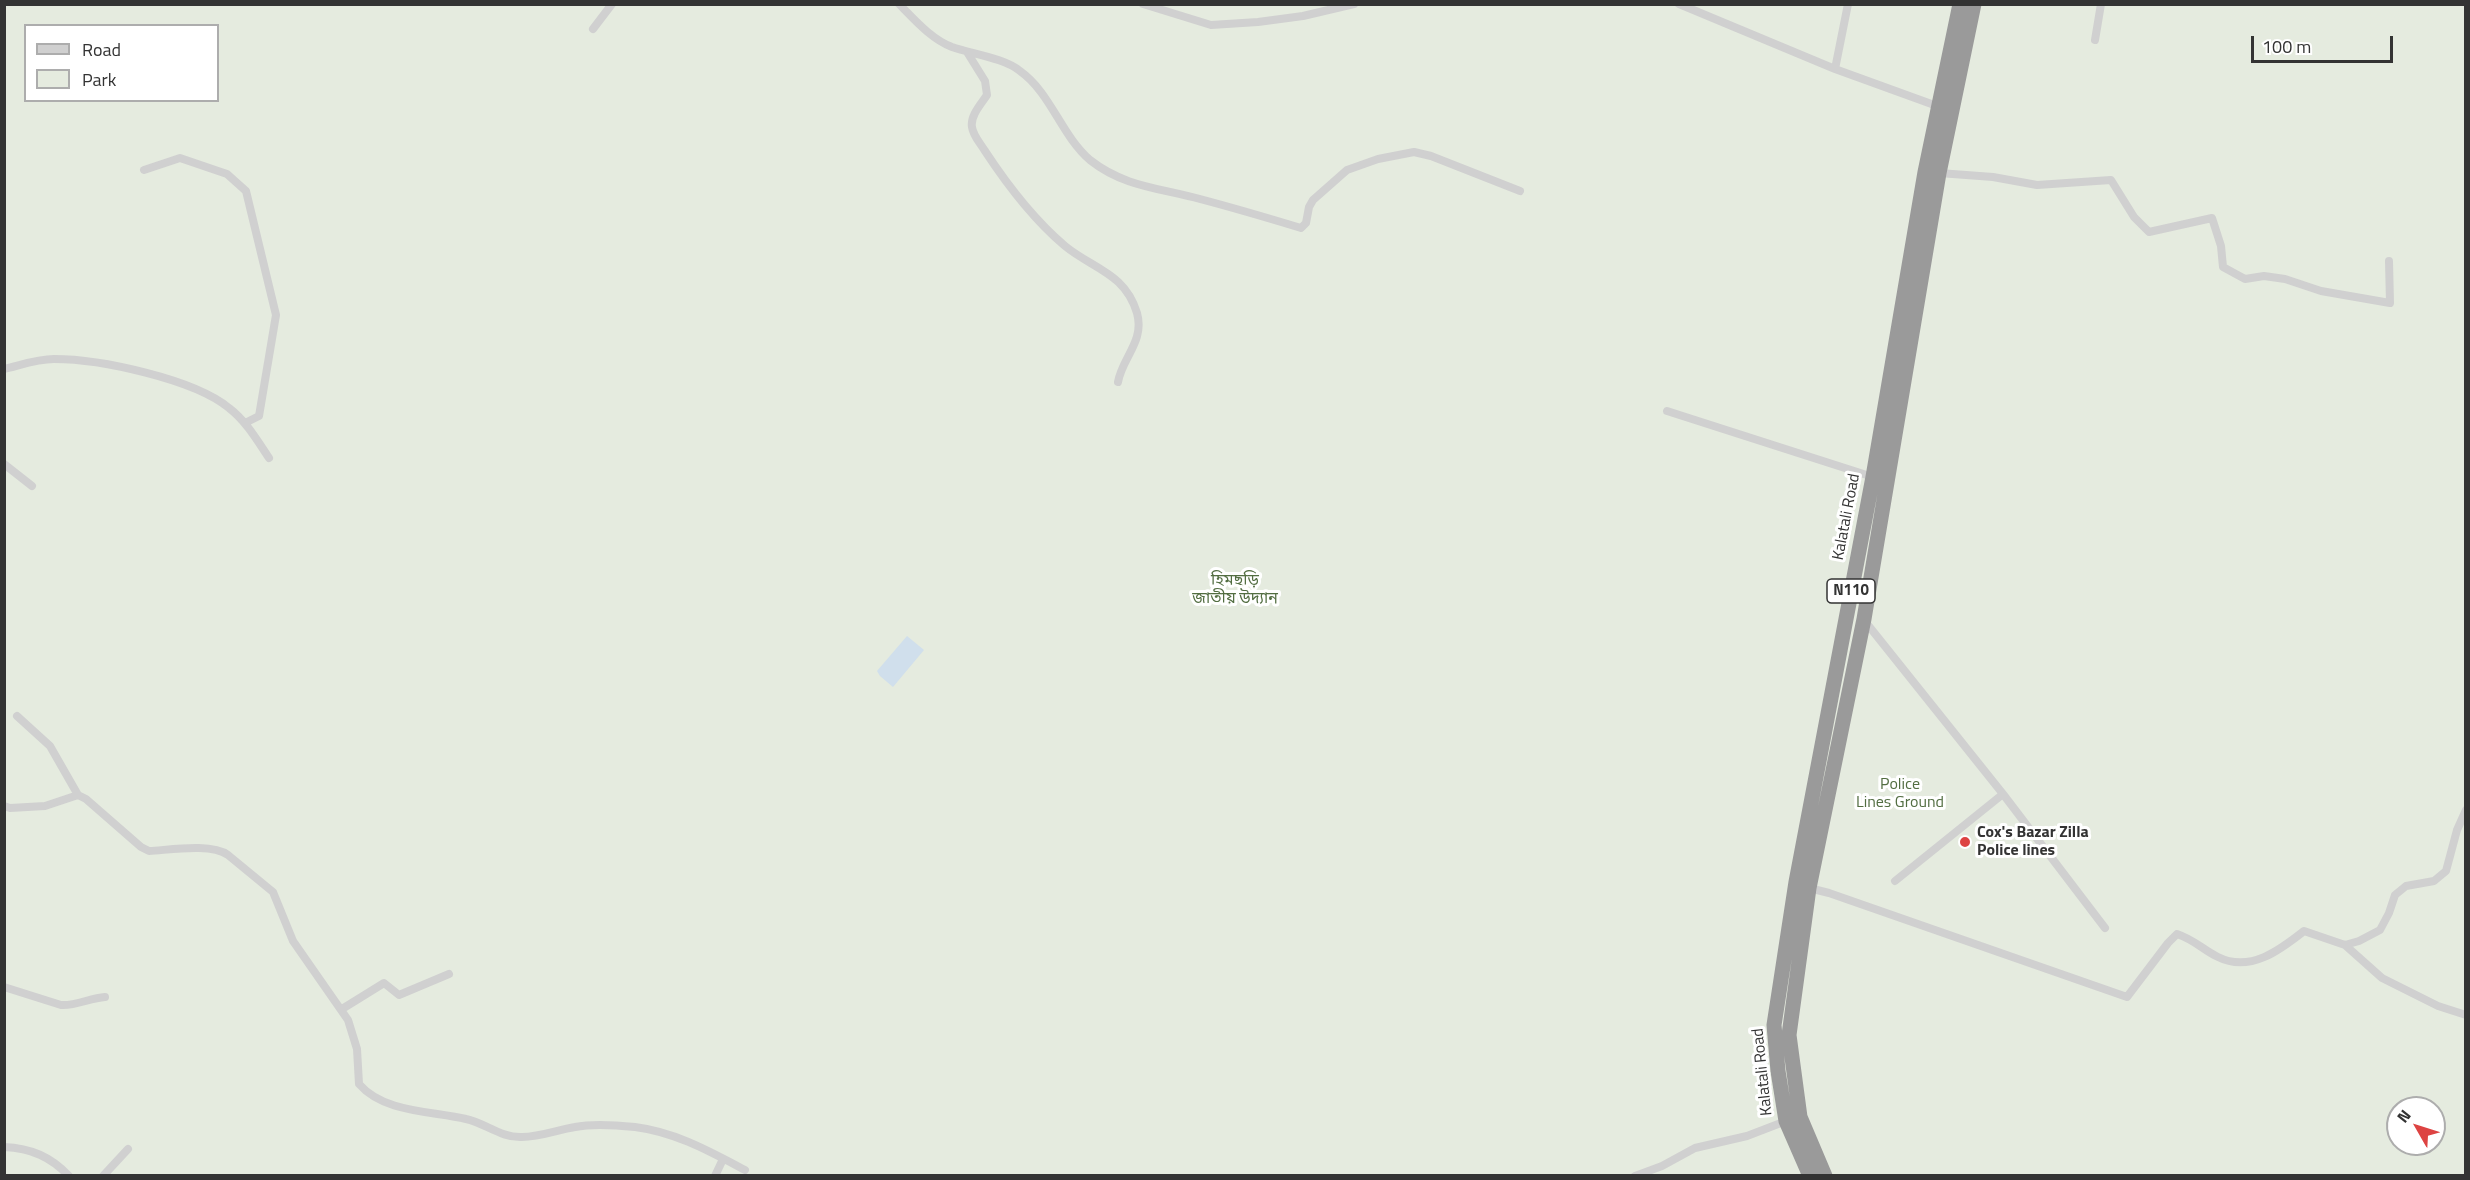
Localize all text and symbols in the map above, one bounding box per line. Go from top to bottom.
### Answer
legend [24,24,219,102]
scale bar [2254,24,2396,62]
text: 100 m [2262,33,2311,60]
text: Road [82,36,121,63]
text: Park [82,66,116,93]
street label: Kalatali Road [1829,472,1865,562]
park label: হিমছড়ি জাতীয় উদ্যান [1192,571,1278,609]
road number: N110 [1827,579,1875,603]
park label: Police Lines Ground [1856,775,1944,813]
place label: Cox's Bazar Zilla Police lines [1977,823,2089,861]
marker: Cox's Bazar Zilla Police lines [1958,835,1972,849]
street label: Kalatali Road [1749,1027,1777,1117]
north arrow [2386,1096,2446,1156]
text: N [2391,1104,2416,1128]

